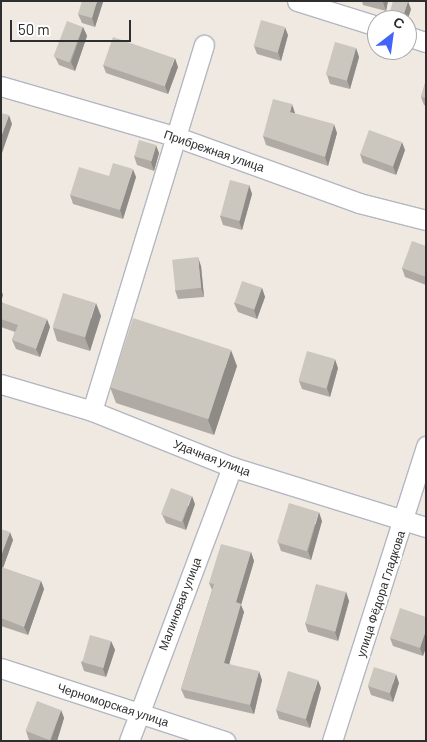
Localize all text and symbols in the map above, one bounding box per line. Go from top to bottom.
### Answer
scale bar [12,10,134,42]
north arrow [367,10,417,60]
text: С [391,13,408,32]
text: 50 m [18,20,50,38]
street label: Прибрежная улица [162,127,266,175]
street label: Удачная улица [171,437,253,479]
street label: улица Фёдора Гладкова [354,529,408,659]
street label: Малиновая улица [156,555,204,653]
street label: Черноморская улица [55,680,171,730]

